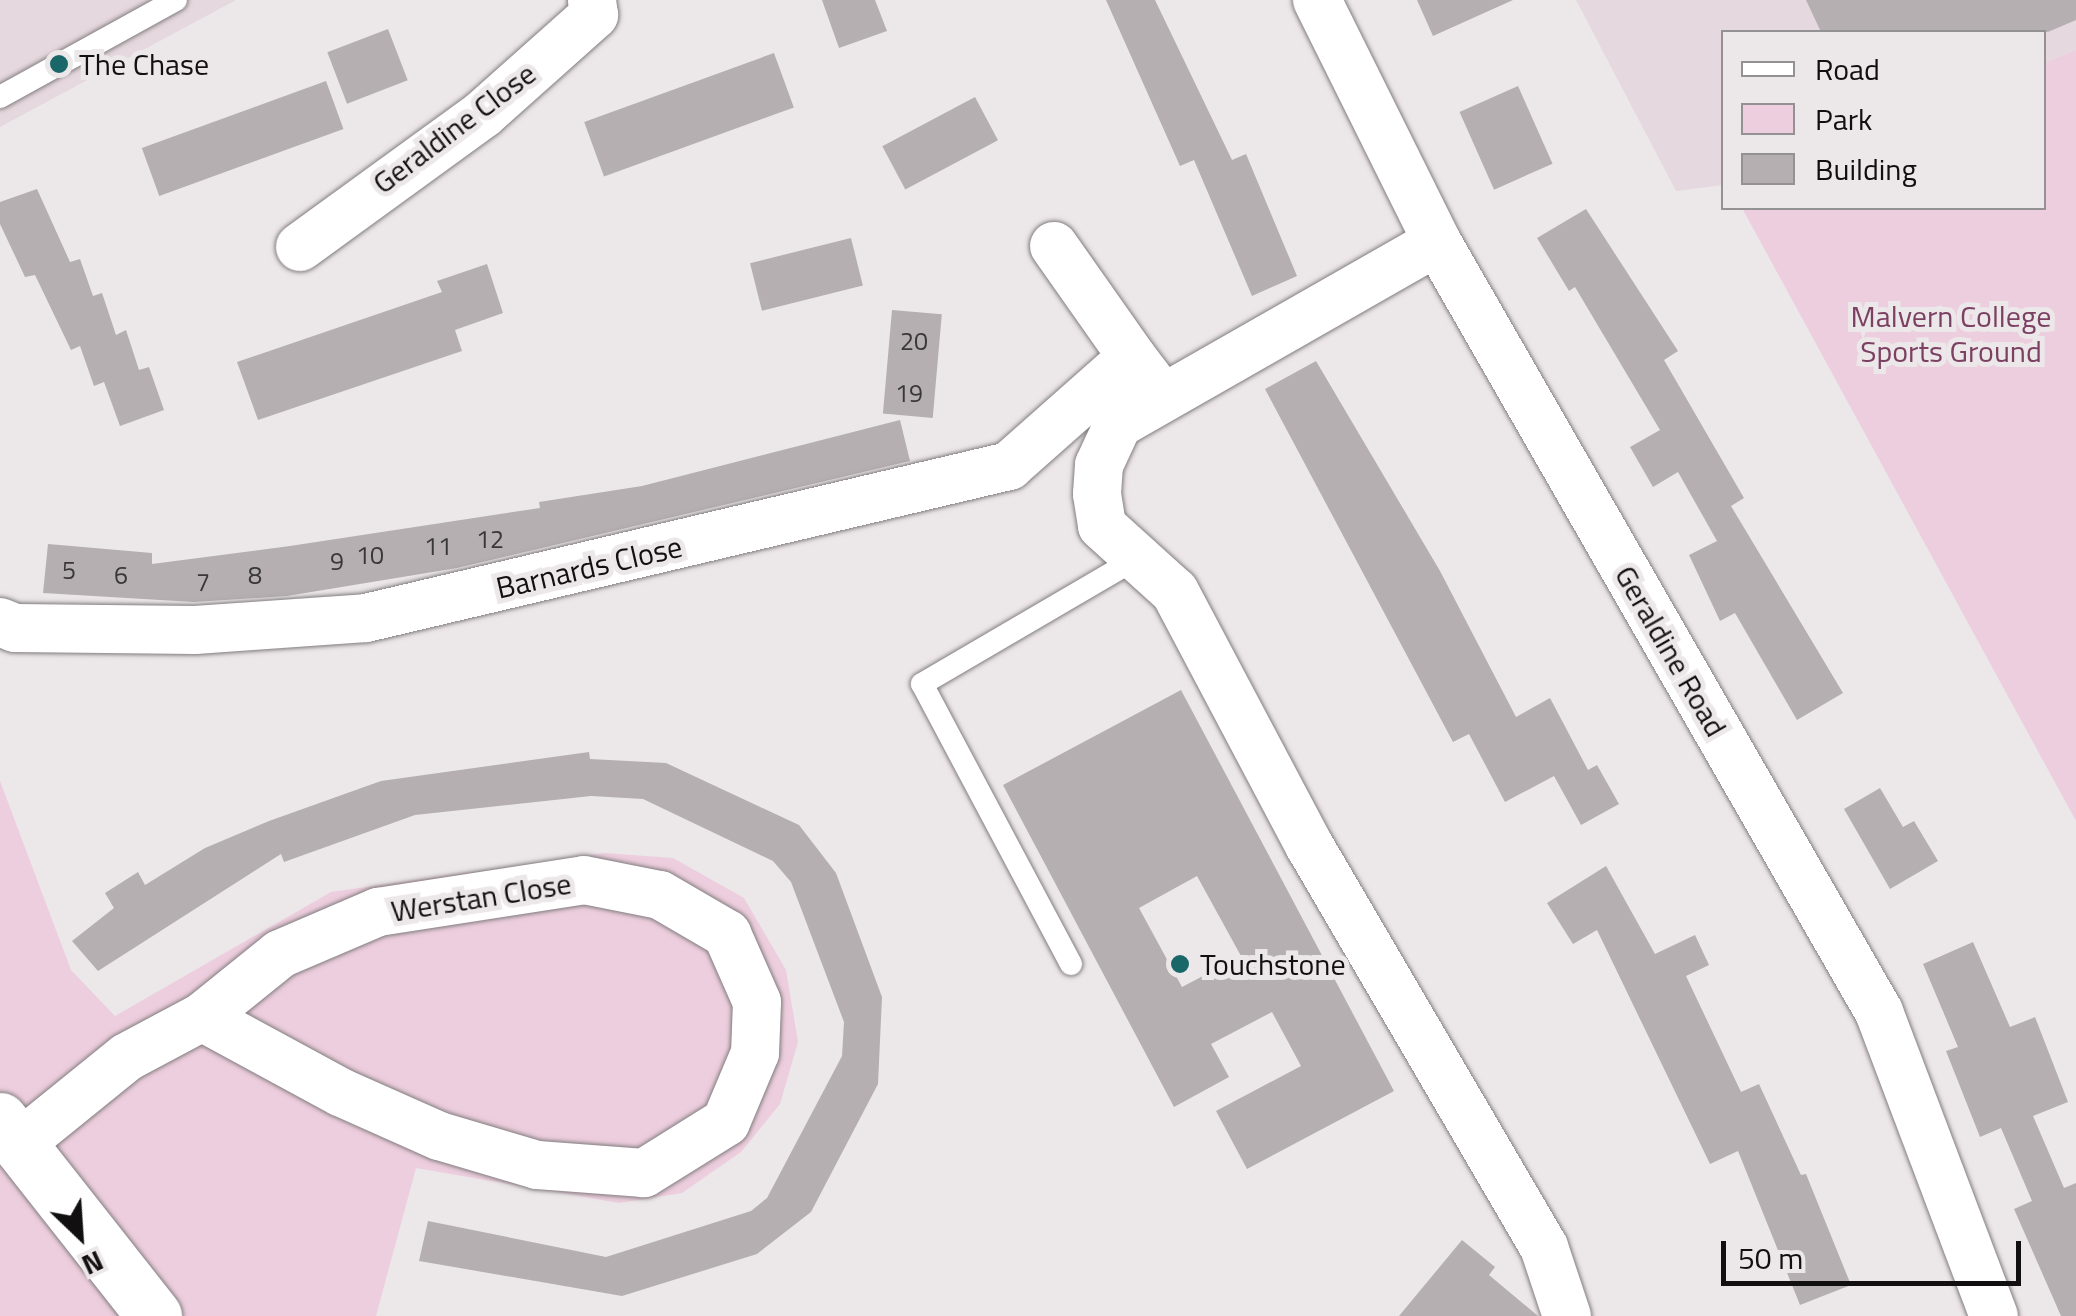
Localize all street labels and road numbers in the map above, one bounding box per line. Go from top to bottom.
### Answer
street label: Geraldine Close [366,55,542,201]
street label: Barnards Close [493,528,685,606]
street label: Geraldine Road [1608,559,1734,743]
street label: Werstan Close [388,865,574,929]

